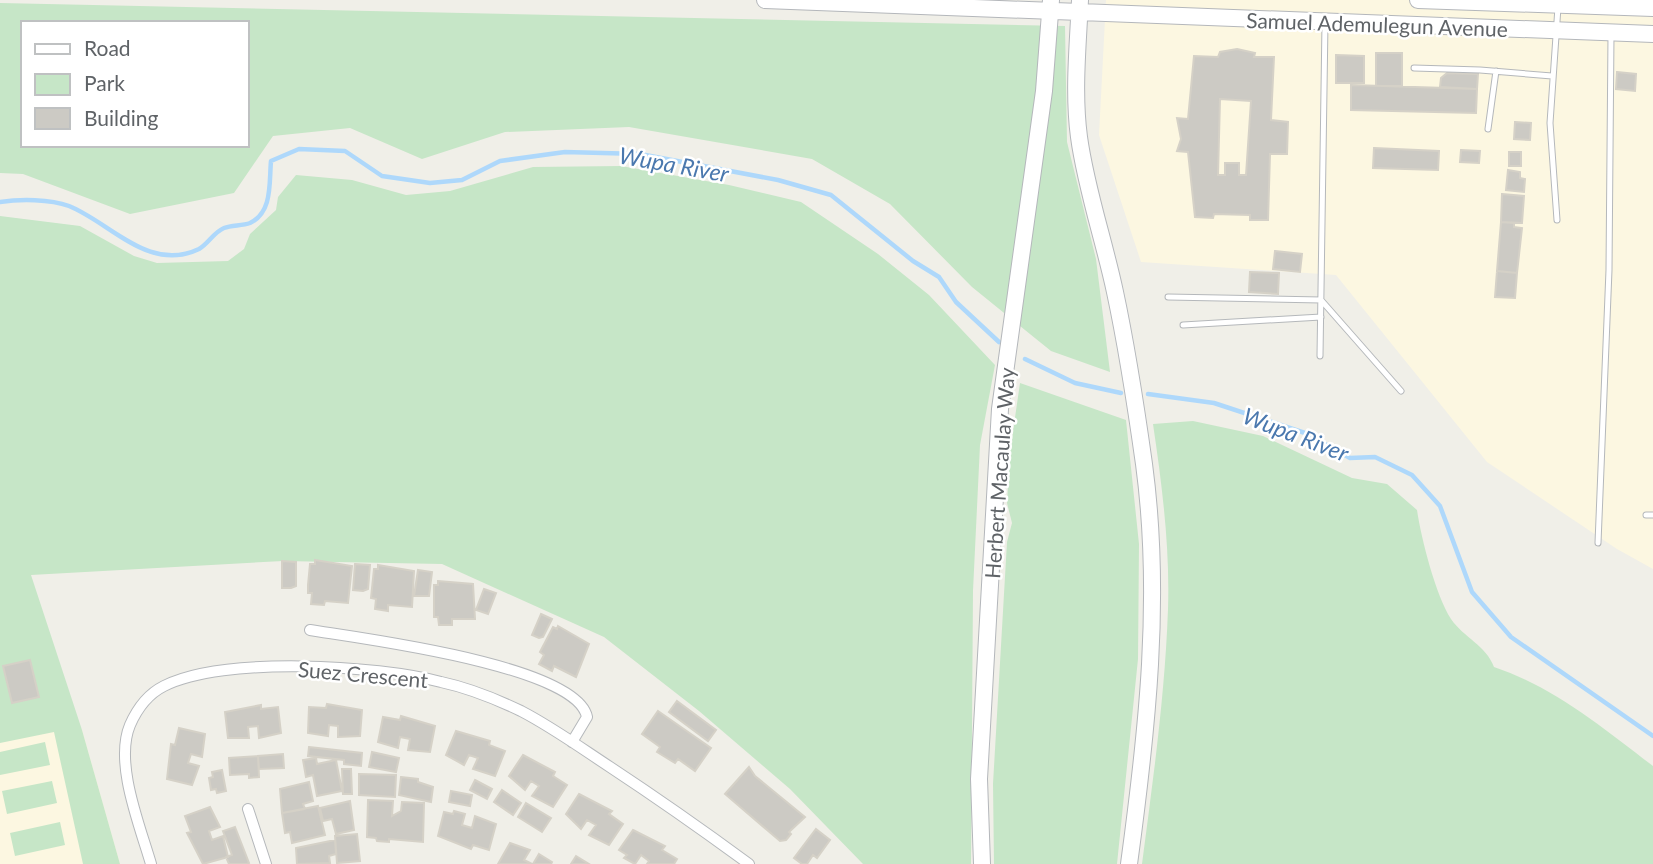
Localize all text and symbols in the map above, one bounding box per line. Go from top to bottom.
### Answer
street label: Samuel Ademulegun Avenue [1246,7,1508,41]
legend [21,21,248,147]
text: Road [84,35,131,60]
text: Park [84,70,125,95]
text: Building [84,105,159,130]
water label: Wupa River [617,141,732,188]
street label: Herbert Macaulay Way [979,366,1019,579]
water label: Wupa River [1239,401,1354,467]
street label: Suez Crescent [297,656,429,692]

